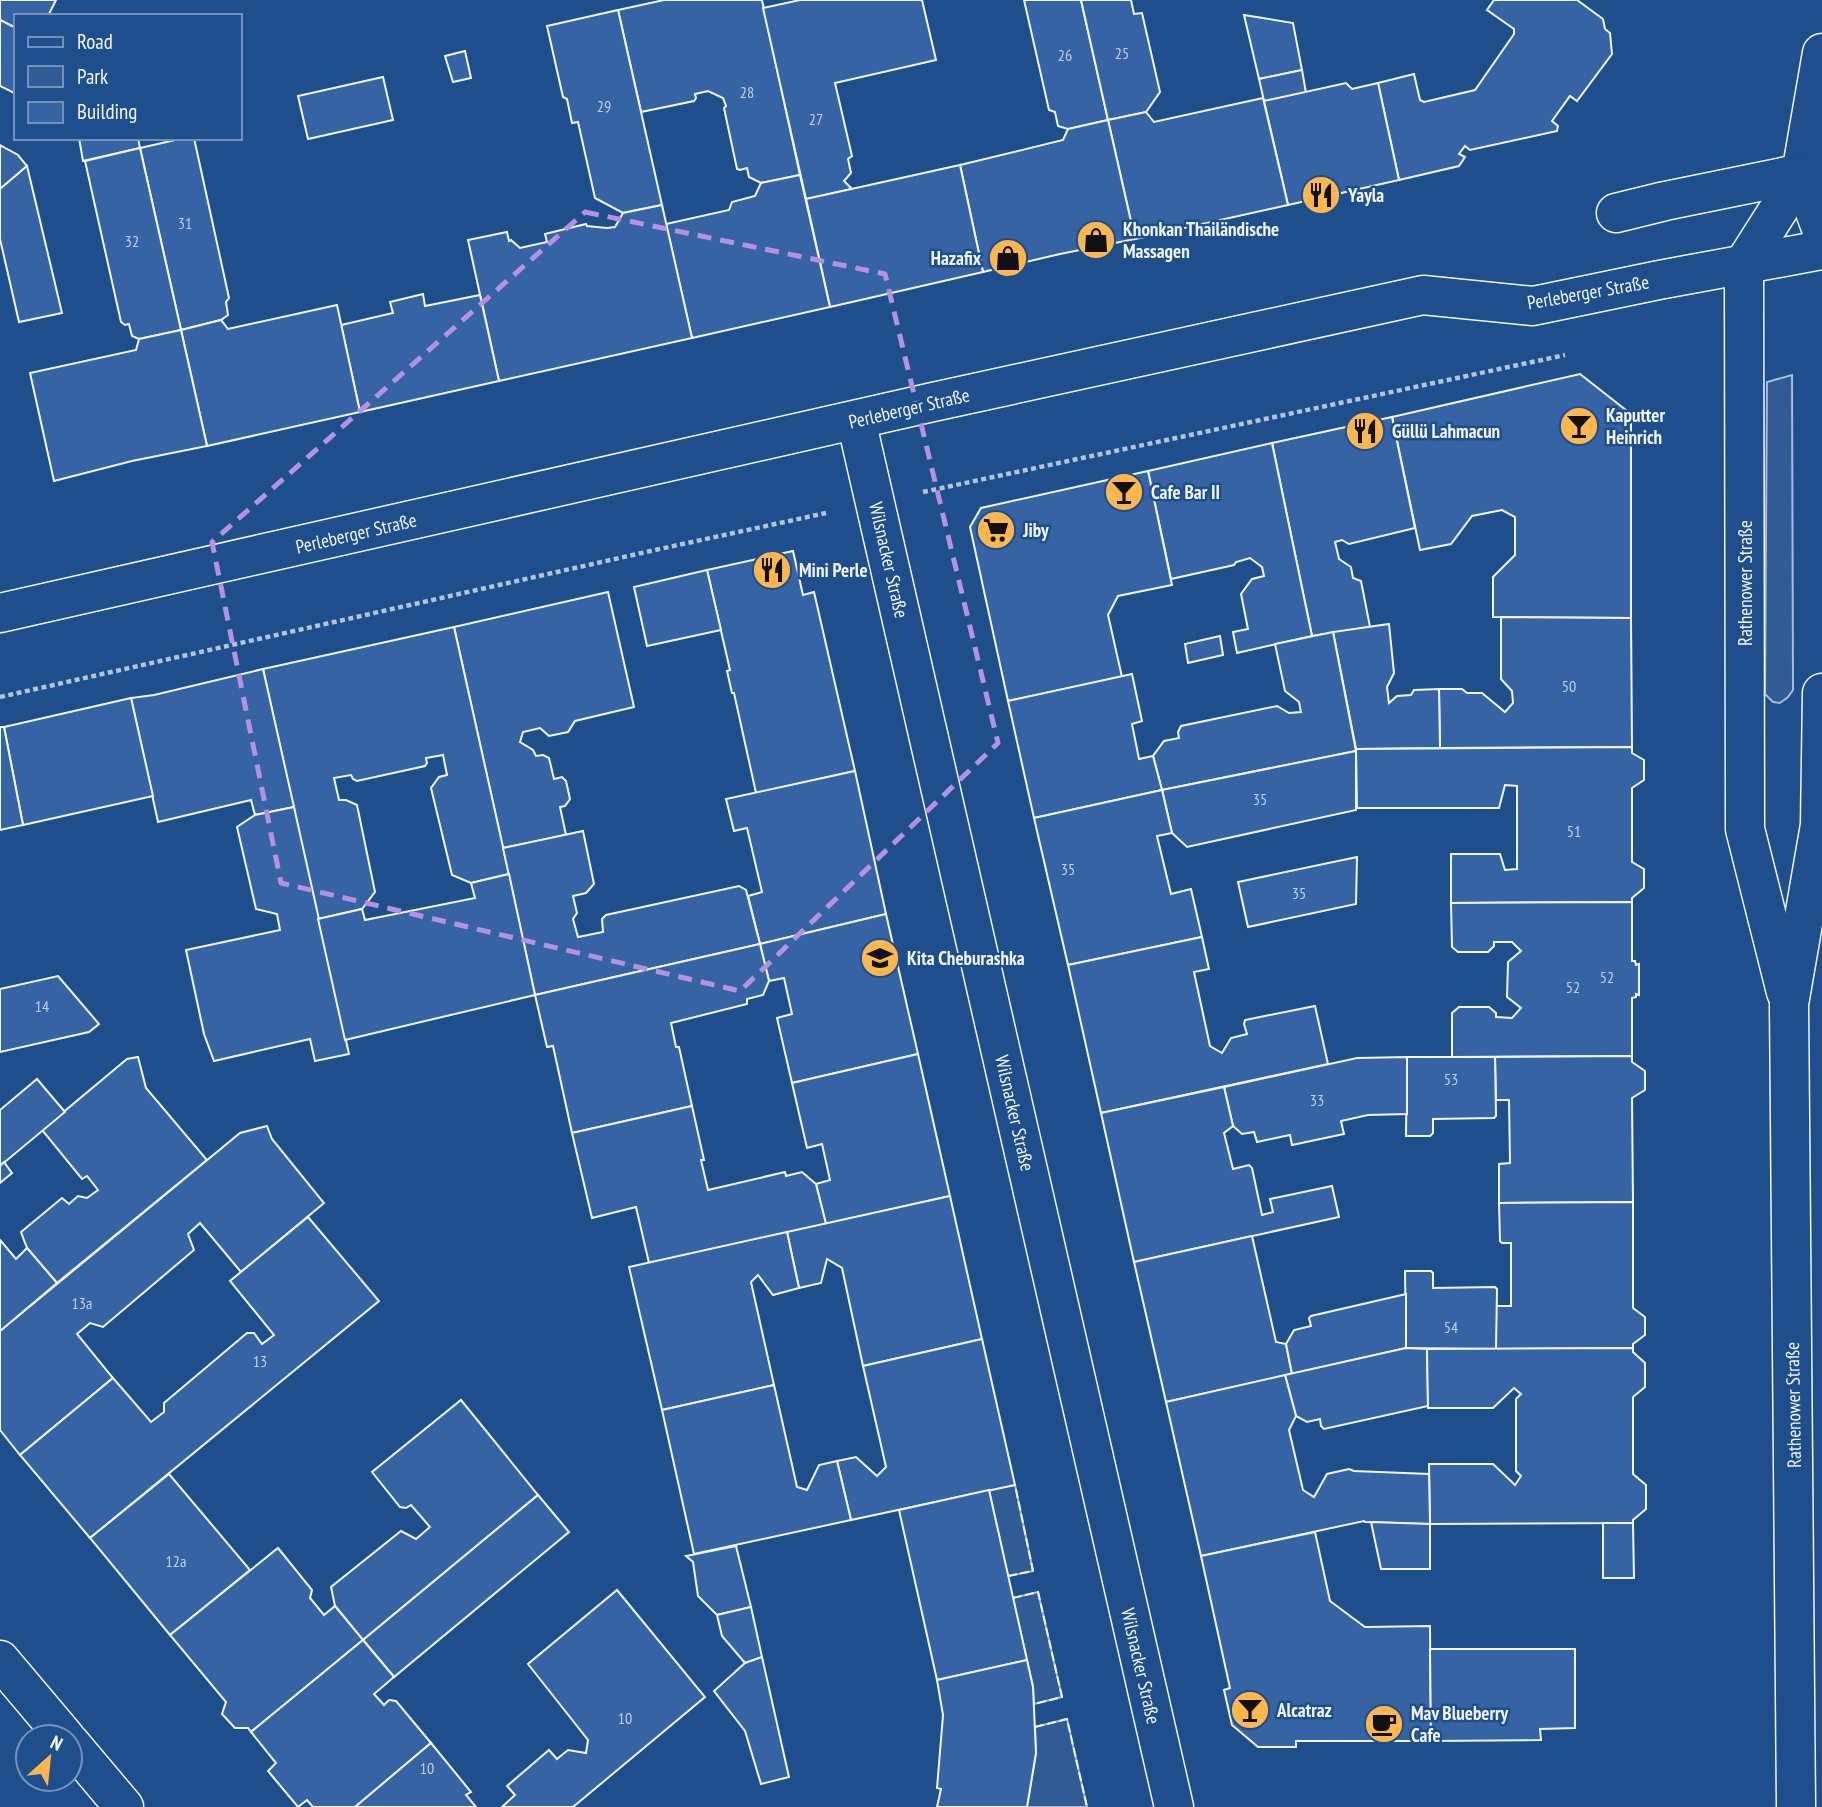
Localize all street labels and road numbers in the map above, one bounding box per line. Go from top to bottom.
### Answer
street label: Perleberger Straße [1525,269,1651,315]
street label: Perleberger Straße [846,382,972,434]
street label: Wilsnacker Straße [864,500,914,620]
street label: Perleberger Straße [293,507,419,559]
street label: Rathenower Straße [1733,520,1757,646]
street label: Wilsnacker Straße [990,1053,1040,1173]
street label: Rathenower Straße [1780,1342,1806,1468]
street label: Wilsnacker Straße [1116,1606,1166,1726]

